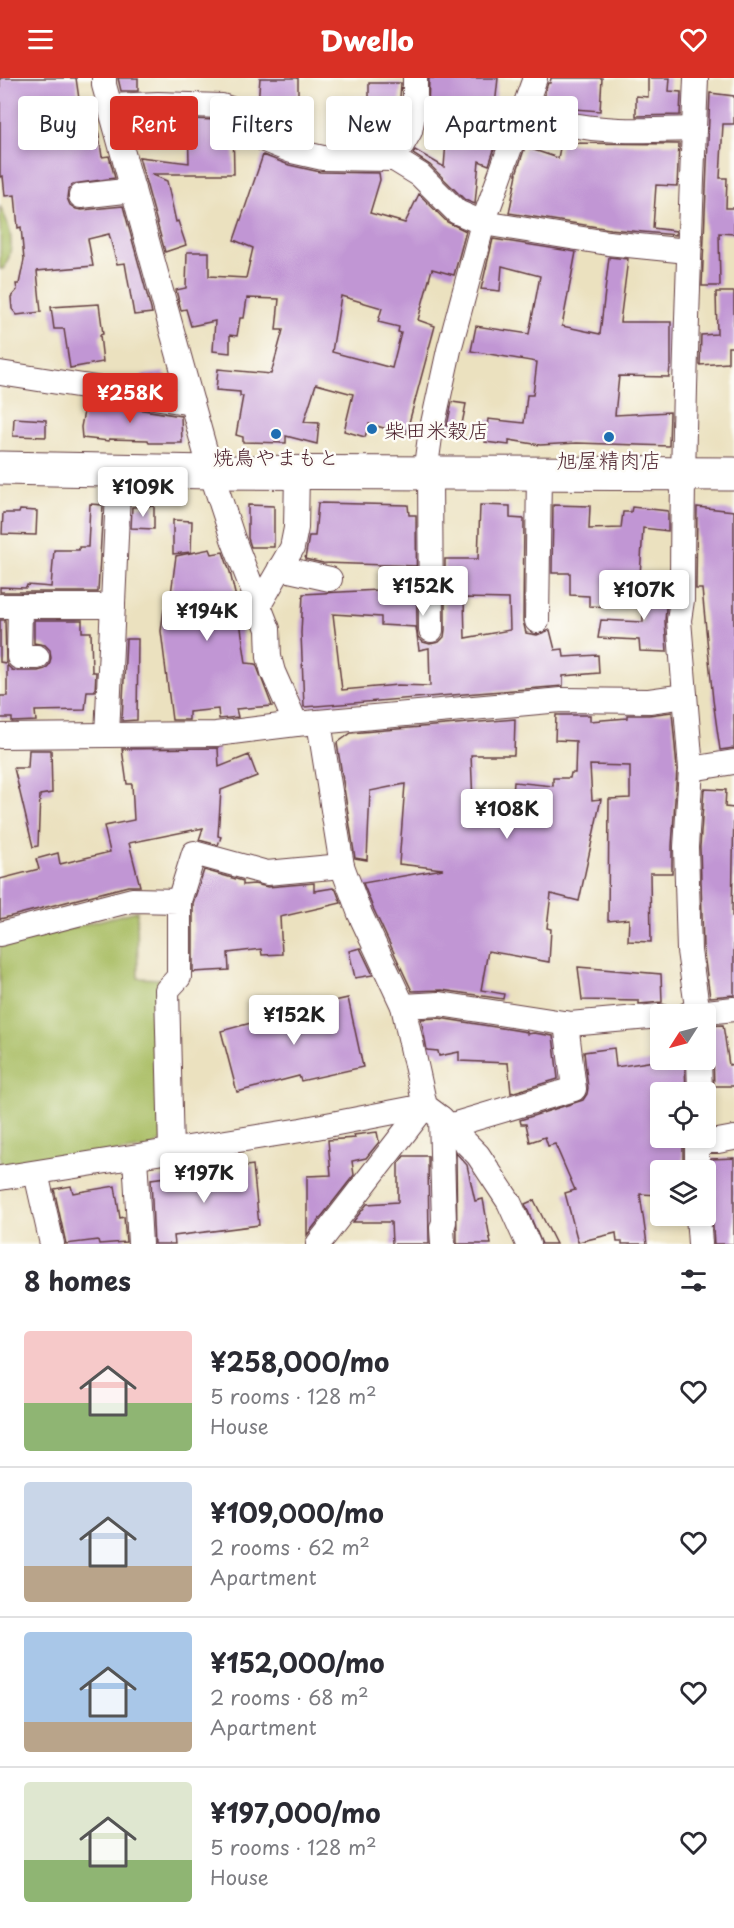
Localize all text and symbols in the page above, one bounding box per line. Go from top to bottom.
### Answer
text: Dwello [320,19,414,60]
icon: menu [24,23,57,56]
icon: heart [677,23,710,56]
chip: Buy [18,96,98,150]
chip: Rent [110,96,198,150]
chip: Filters [210,96,314,150]
chip: New [326,96,412,150]
chip: Apartment [424,96,578,150]
pin: ¥258K [88,373,172,424]
text: ¥258K [97,377,163,407]
place label: 柴田米穀店 [384,413,489,445]
marker: 柴田米穀店 [365,422,379,436]
marker: 焼鳥やまもと [269,427,283,441]
marker: 旭屋精肉店 [602,430,616,444]
place label: 焼鳥やまもと [213,440,339,472]
place label: 旭屋精肉店 [557,443,662,475]
pin: ¥109K [101,467,185,518]
text: ¥109K [112,471,174,501]
pin: ¥152K [381,566,465,617]
text: ¥152K [392,570,454,600]
pin: ¥107K [602,570,686,621]
text: ¥107K [613,574,675,604]
pin: ¥194K [165,591,249,642]
text: ¥194K [176,595,238,625]
pin: ¥108K [465,789,549,840]
text: ¥108K [475,793,539,823]
pin: ¥152K [252,995,336,1046]
text: ¥152K [263,999,325,1029]
north arrow [650,1004,716,1070]
map controls [650,1004,716,1226]
button: locate [650,1082,716,1148]
pin: ¥197K [162,1153,246,1204]
text: ¥197K [174,1157,234,1187]
button: layers [650,1160,716,1226]
text: 8 homes [24,1261,131,1300]
icon: filters [677,1264,710,1297]
text: ¥258,000/mo [210,1342,389,1381]
icon: home [72,1355,144,1427]
icon: heart [677,1375,710,1408]
text: 5 rooms · 128 m² [210,1381,376,1411]
text: House [210,1411,269,1441]
text: ¥109,000/mo [210,1493,384,1532]
icon: home [72,1506,144,1578]
icon: heart [677,1526,710,1559]
text: 2 rooms · 62 m² [210,1532,370,1562]
text: Apartment [210,1562,317,1592]
text: ¥152,000/mo [210,1643,385,1682]
icon: home [72,1656,144,1728]
icon: heart [677,1676,710,1709]
text: 2 rooms · 68 m² [210,1682,369,1712]
text: Apartment [210,1712,317,1742]
text: ¥197,000/mo [210,1793,381,1832]
icon: home [72,1806,144,1878]
icon: heart [677,1826,710,1859]
text: 5 rooms · 128 m² [210,1832,376,1862]
text: House [210,1862,269,1892]

